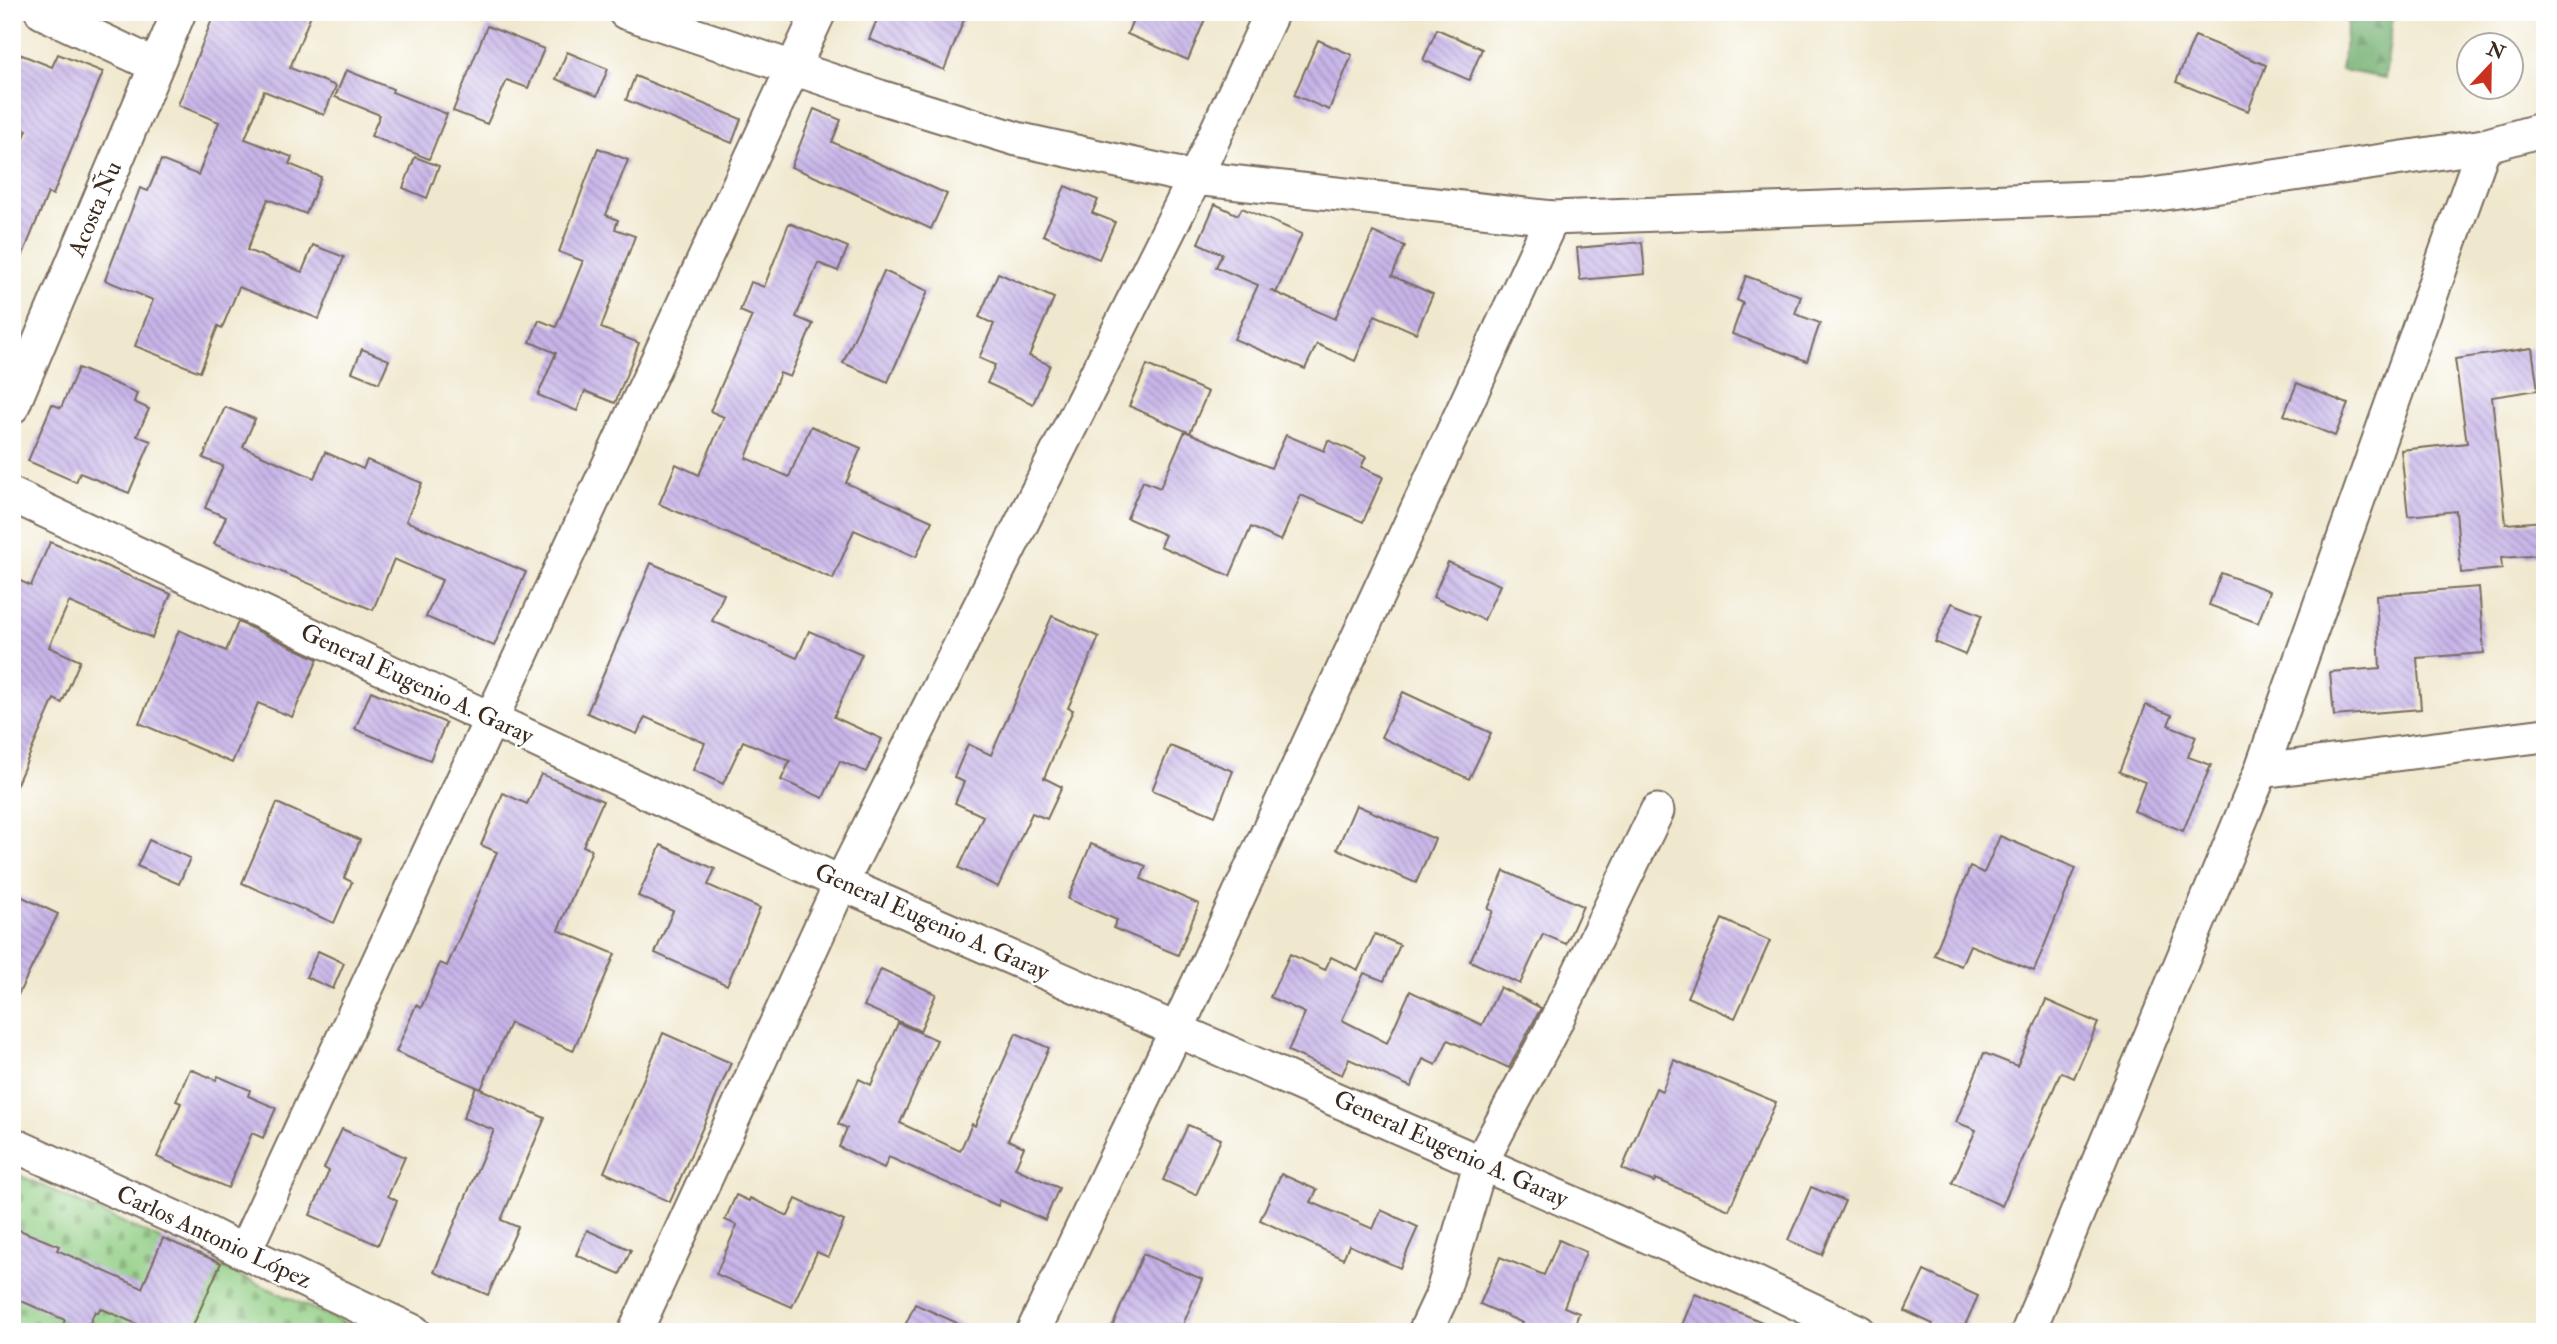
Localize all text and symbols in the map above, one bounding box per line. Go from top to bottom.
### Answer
north arrow [2456,32,2526,102]
text: N [2483,36,2509,66]
street label: Acosta Ñu [60,156,129,262]
street label: General Eugenio A. Garay [296,616,539,752]
street label: General Eugenio A. Garay [810,856,1055,988]
street label: General Eugenio A. Garay [1329,1083,1574,1215]
street label: Carlos Antonio López [111,1178,317,1296]

